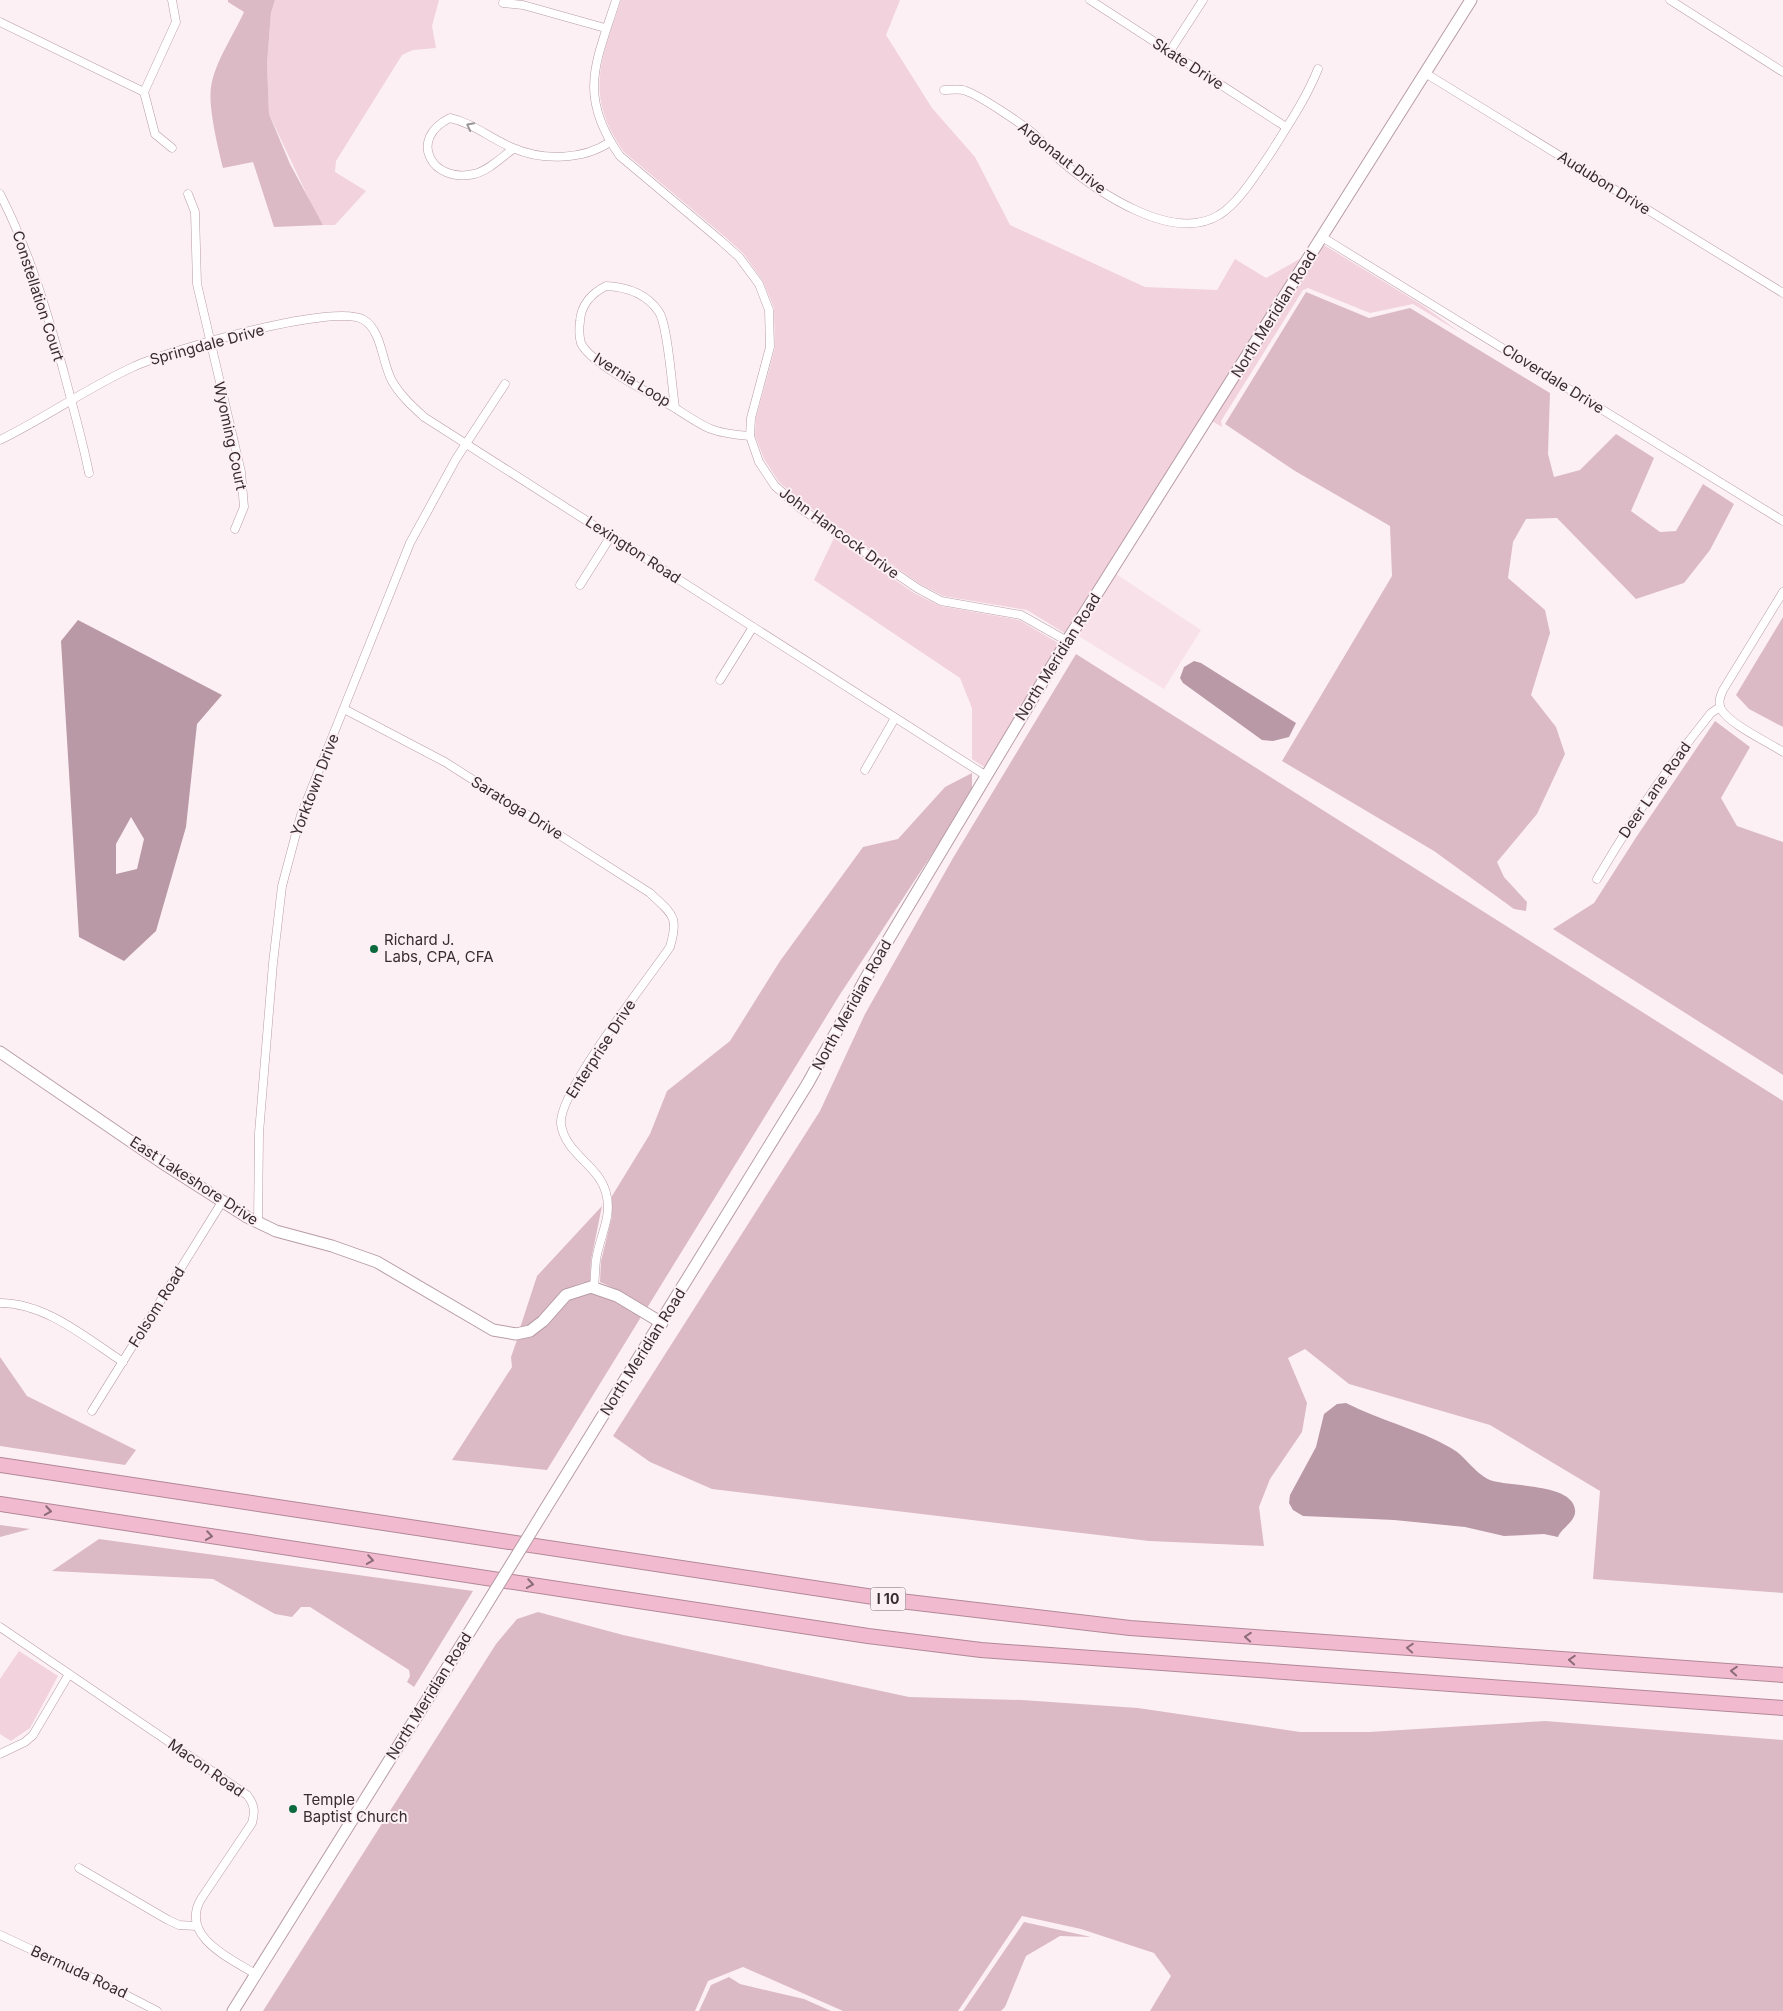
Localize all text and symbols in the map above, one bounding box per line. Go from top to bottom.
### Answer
street label: Skate Drive [1149,33,1228,94]
street label: Argonaut Drive [1015,117,1110,198]
one-way arrow [467,122,476,132]
street label: Audubon Drive [1554,146,1654,219]
street label: Constellation Court [8,228,69,364]
street label: North Meridian Road [1227,247,1320,381]
street label: Springdale Drive [148,320,266,369]
street label: Cloverdale Drive [1499,340,1608,418]
street label: Ivernia Loop [590,348,674,411]
street label: Wyoming Court [210,380,251,492]
street label: John Hancock Drive [776,483,903,583]
street label: Lexington Road [582,512,684,587]
street label: North Meridian Road [1011,590,1104,724]
street label: Yorktown Drive [286,731,343,839]
street label: Deer Lane Road [1614,738,1695,841]
street label: Saratoga Drive [468,772,567,843]
place label: Richard J. Labs, CPA, CFA [384,930,494,966]
street label: North Meridian Road [808,936,895,1073]
marker: Richard J. Labs, CPA, CFA [368,943,380,955]
street label: Enterprise Drive [562,996,640,1102]
street label: East Lakeshore Drive [126,1132,262,1229]
street label: Folsom Road [124,1263,189,1351]
street label: North Meridian Road [596,1285,689,1419]
one-way arrow [44,1506,53,1516]
one-way arrow [205,1530,213,1540]
one-way arrow [366,1554,374,1565]
one-way arrow [526,1579,535,1589]
road number: I 10 [870,1588,906,1610]
street label: North Meridian Road [382,1629,475,1763]
one-way arrow [1244,1631,1252,1642]
one-way arrow [1406,1643,1414,1654]
one-way arrow [1568,1654,1576,1665]
one-way arrow [1730,1666,1738,1677]
street label: Macon Road [164,1734,248,1801]
place label: Temple Baptist Church [303,1790,408,1826]
marker: Temple Baptist Church [287,1803,299,1815]
street label: Bermuda Road [28,1941,131,2002]

